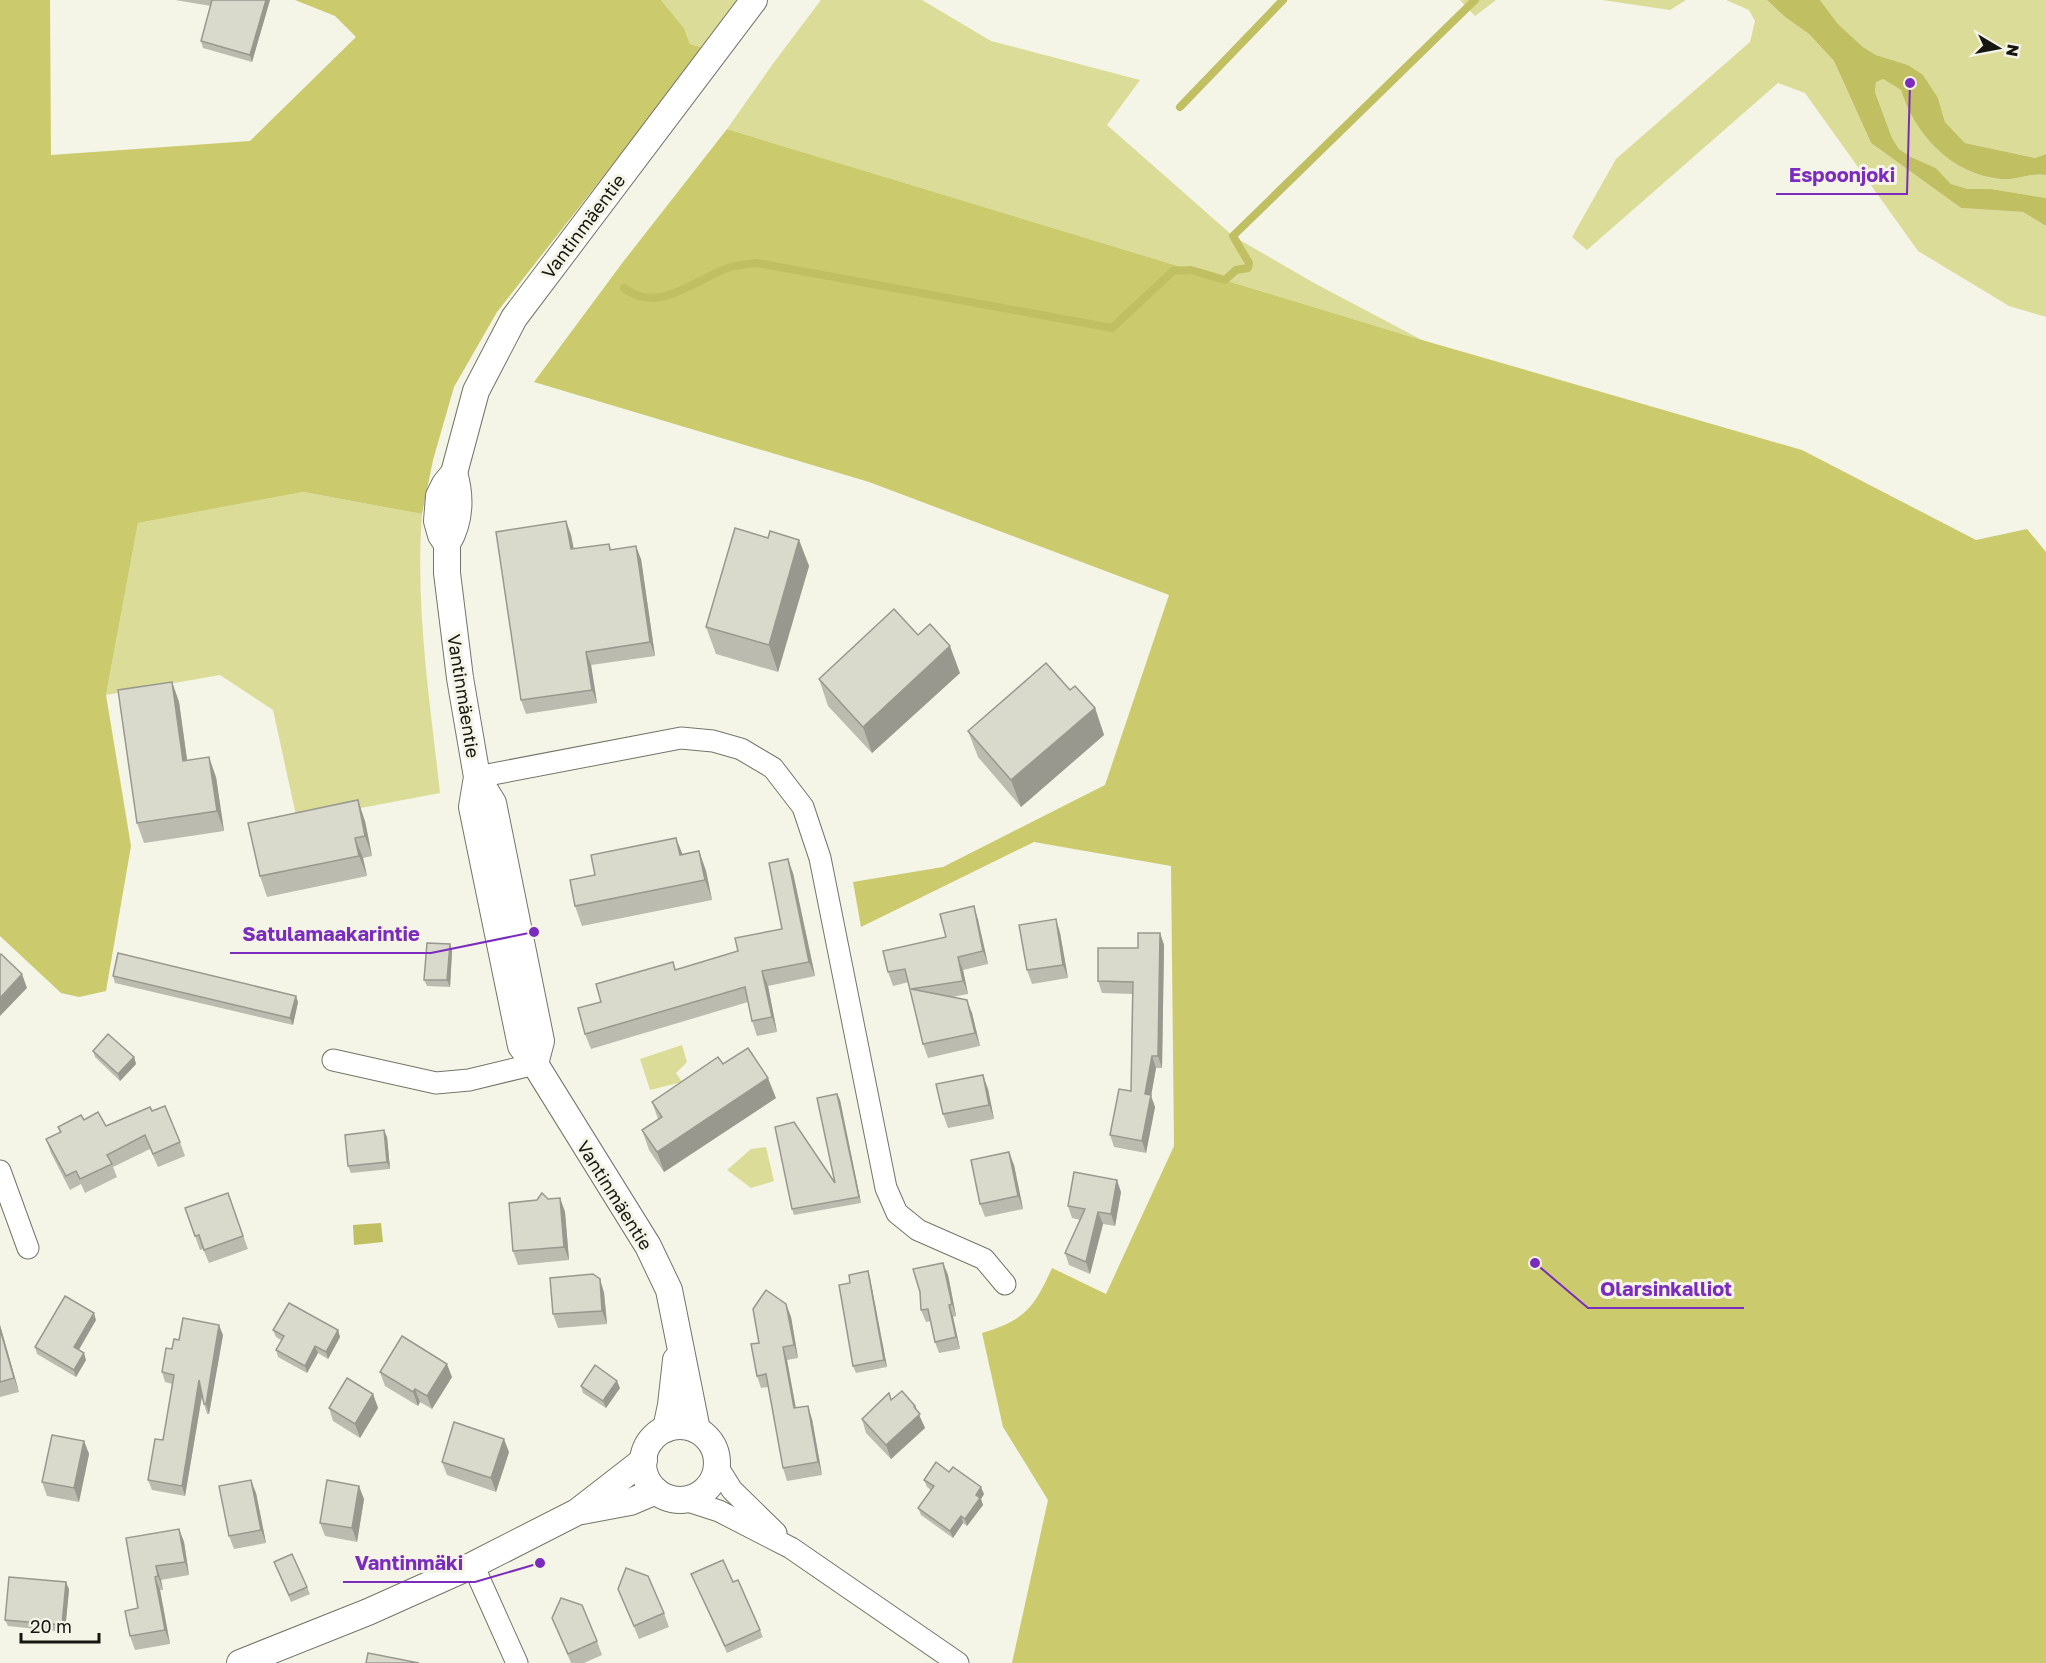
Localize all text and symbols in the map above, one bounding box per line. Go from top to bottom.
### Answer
north arrow [1968,18,2028,78]
text: N [2002,43,2024,58]
callout: Espoonjoki [1776,156,1907,194]
text: Espoonjoki [1789,162,1895,186]
street label: Vantinmäentie [537,169,629,283]
street label: Vantinmäentie [443,633,485,759]
callout: Satulamaakarintie [230,915,431,953]
text: Satulamaakarintie [242,921,420,945]
street label: Vantinmäentie [573,1136,657,1254]
callout: Olarsinkalliot [1588,1270,1744,1308]
text: Olarsinkalliot [1600,1276,1732,1300]
callout: Vantinmäki [343,1544,475,1582]
text: Vantinmäki [355,1550,463,1574]
scale bar [21,1606,99,1644]
text: 20 m [30,1615,72,1637]

